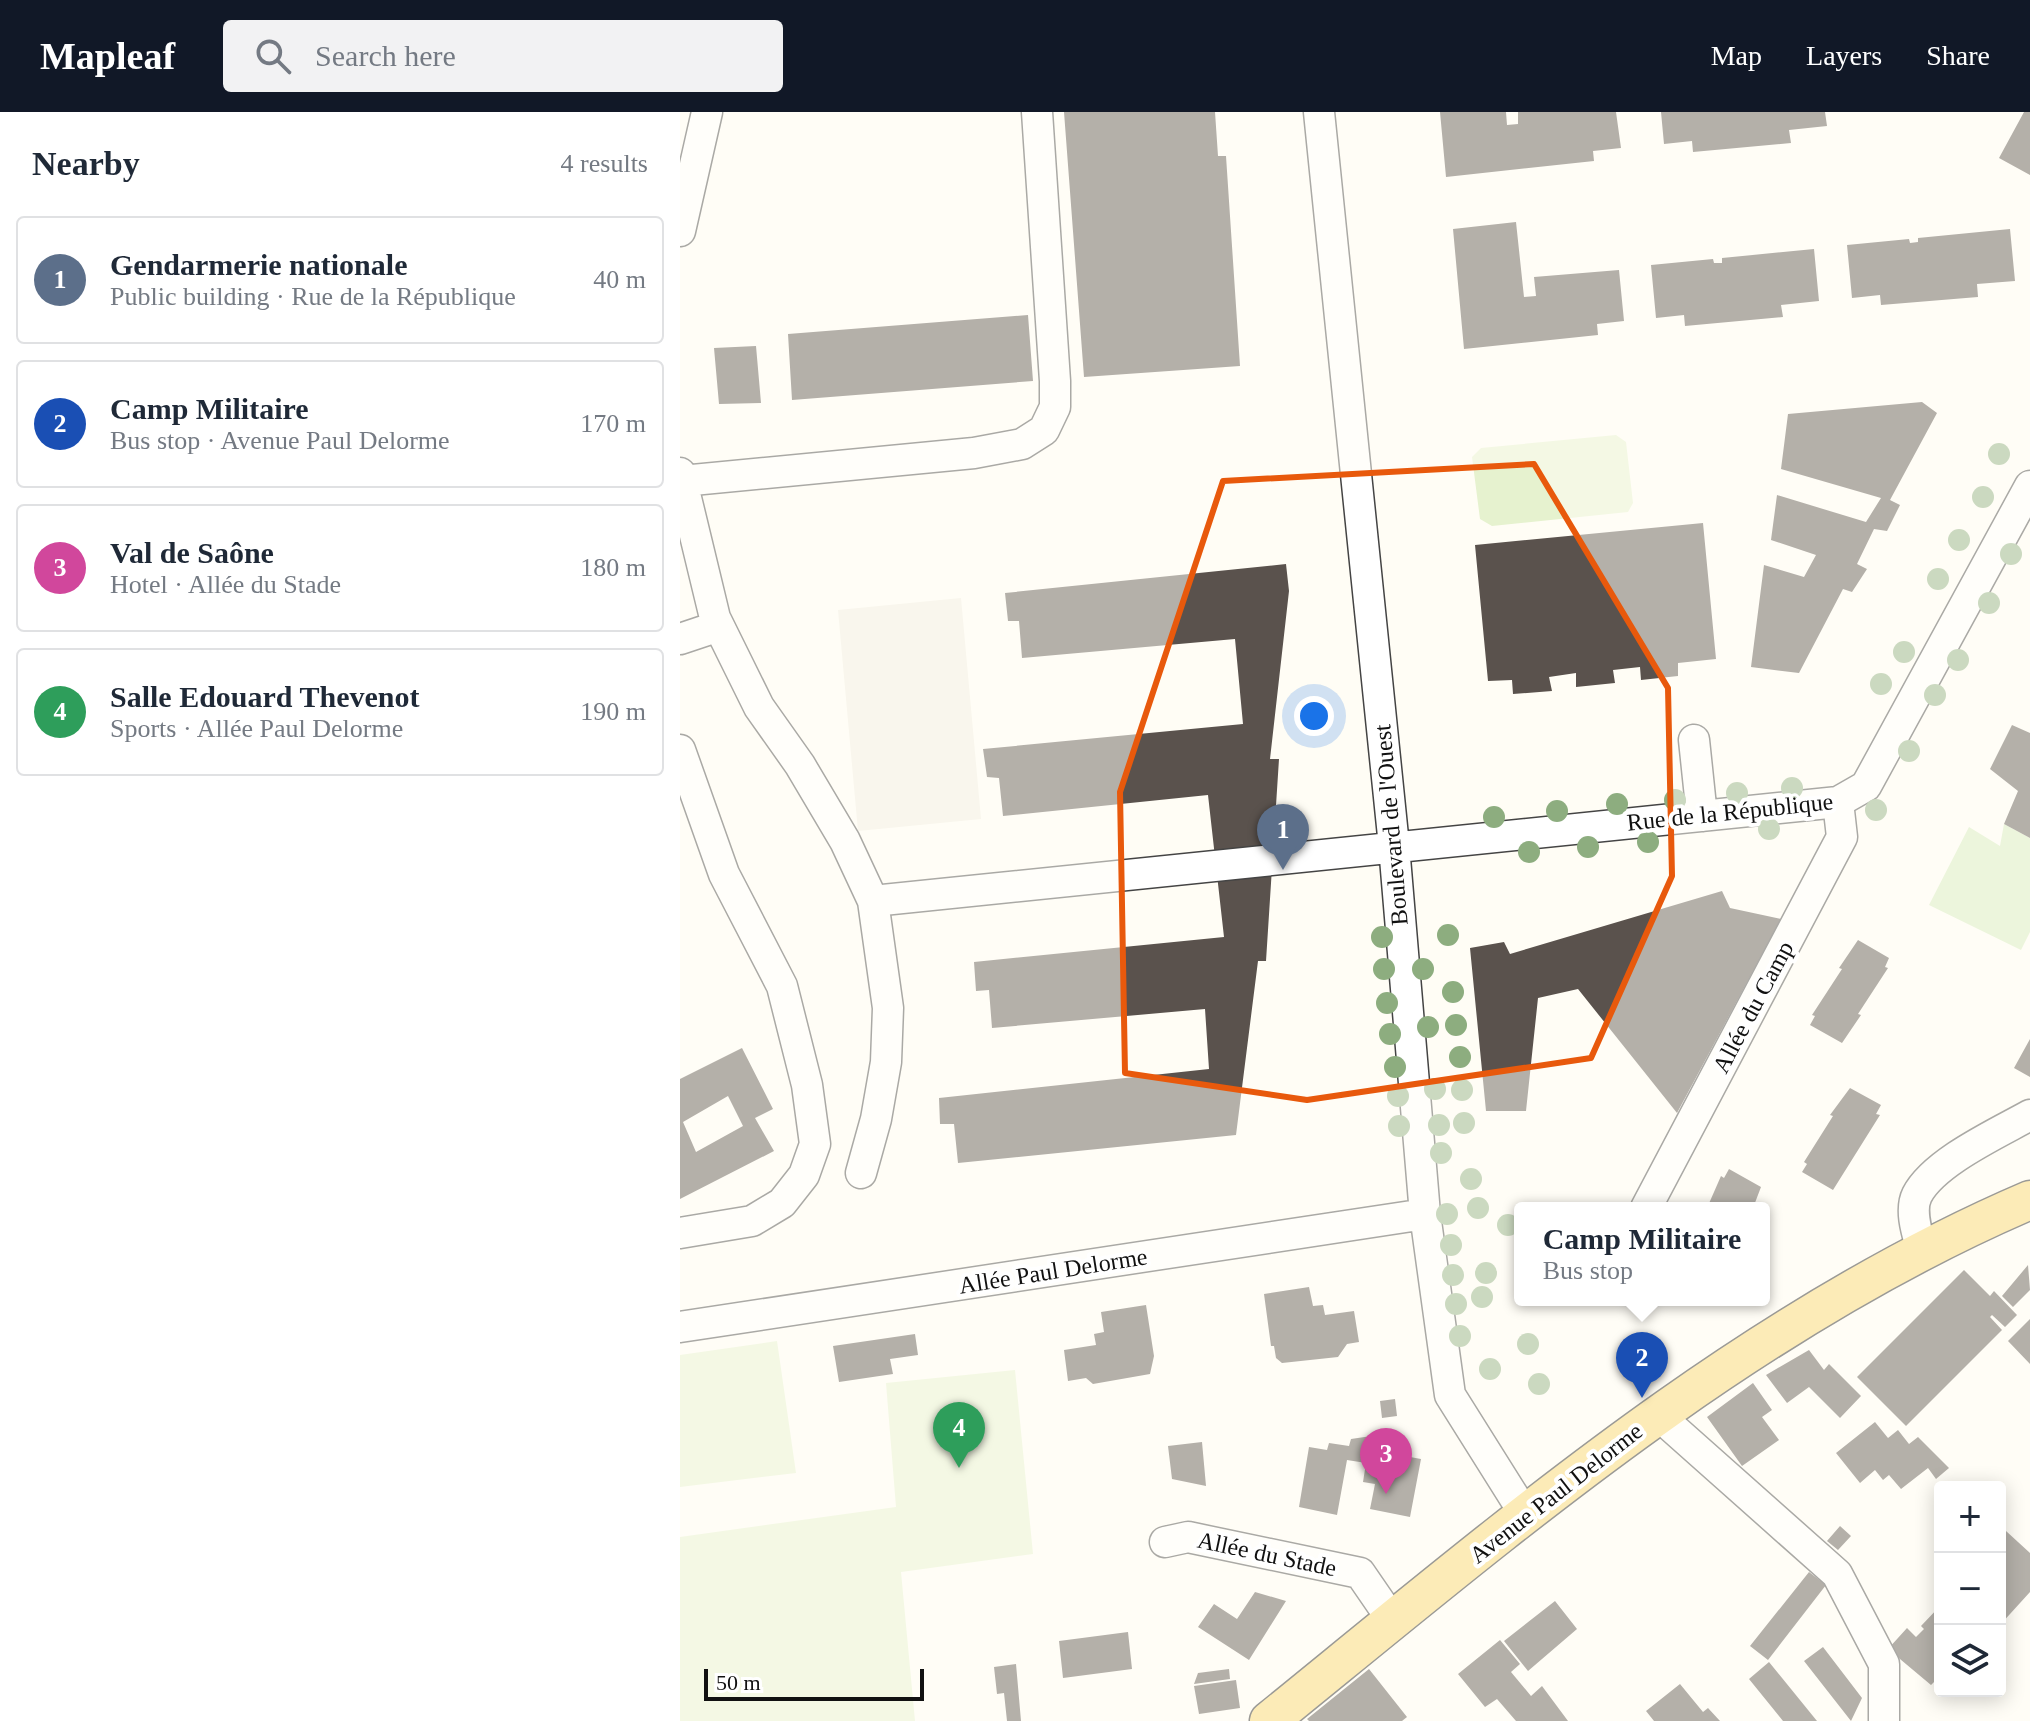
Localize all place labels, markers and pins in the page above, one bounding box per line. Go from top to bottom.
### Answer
pin: 1 [1257,804,1309,870]
pin: 2 [1616,1332,1668,1398]
pin: 4 [933,1402,985,1468]
pin: 3 [1360,1428,1412,1494]

